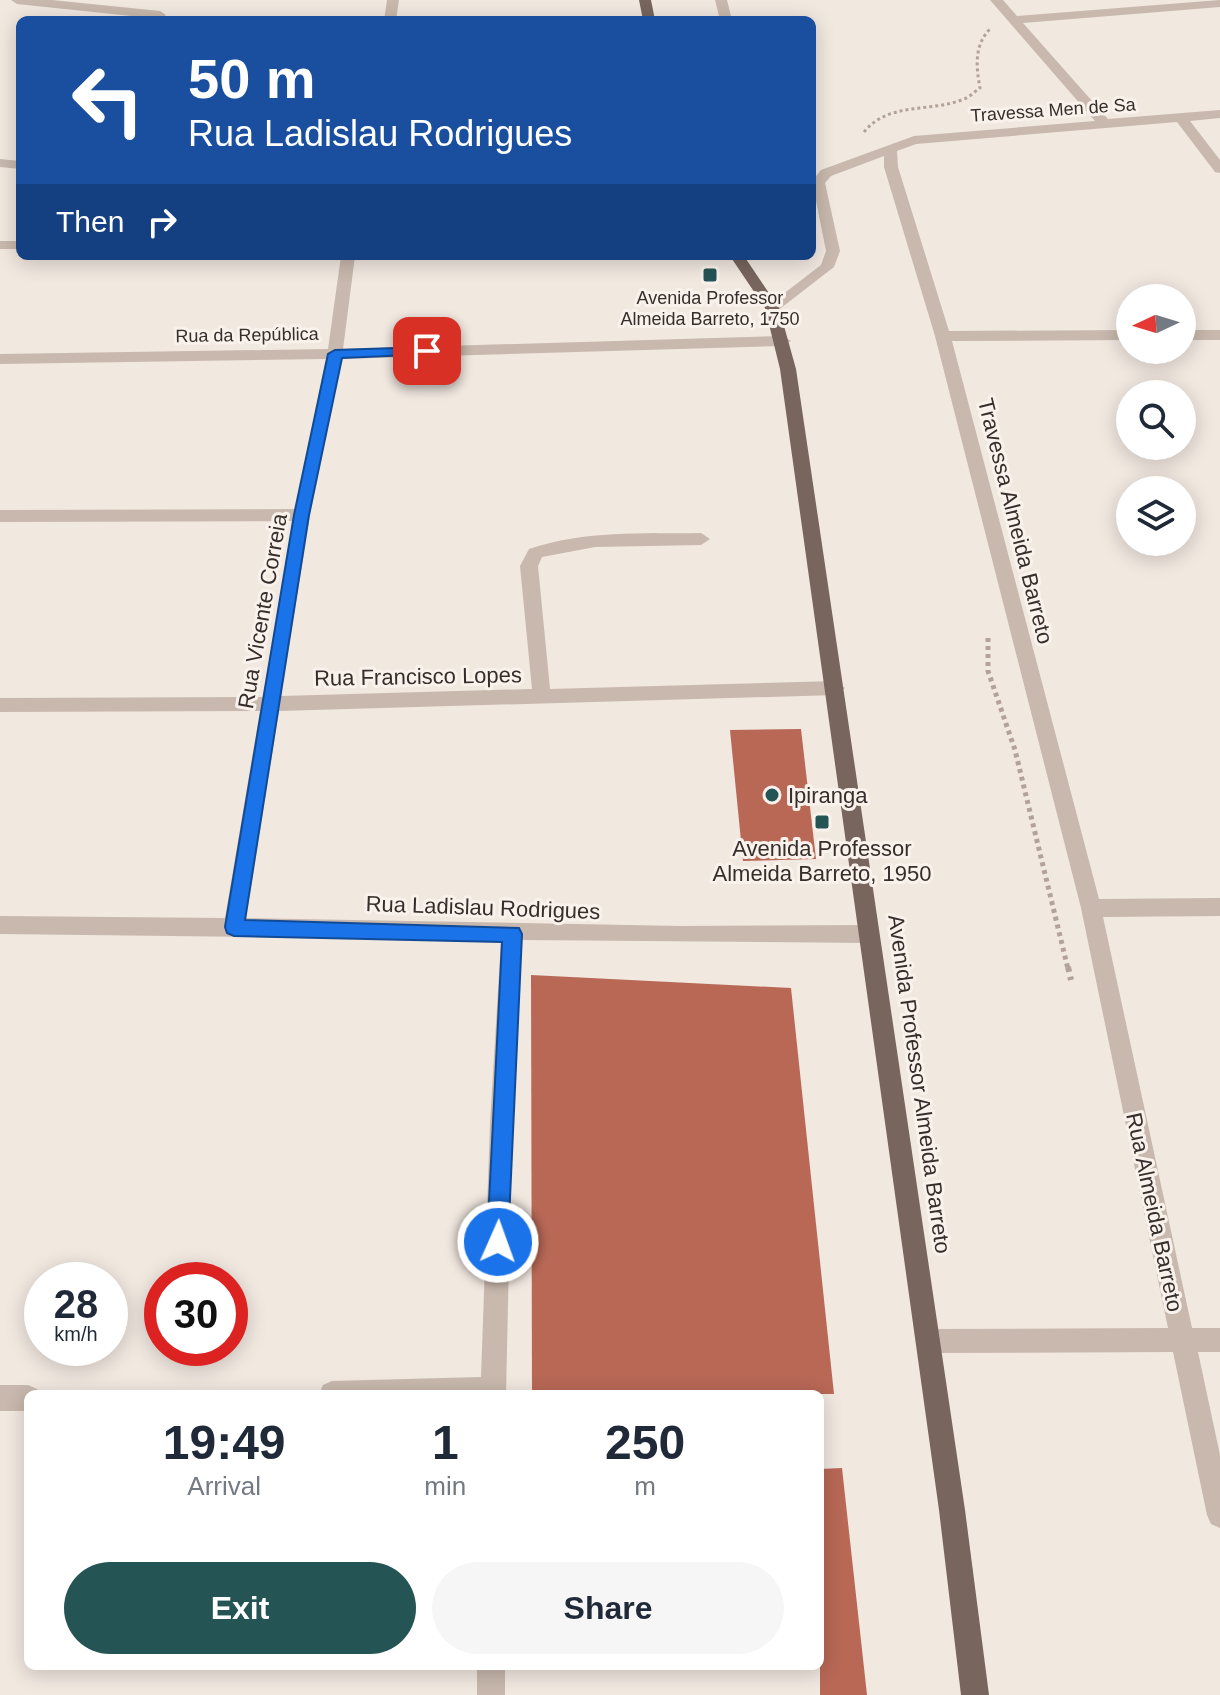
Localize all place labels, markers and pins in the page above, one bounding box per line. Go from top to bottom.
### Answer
marker: Avenida Professor Almeida Barreto, 1750 [701,266,719,284]
place label: Avenida Professor Almeida Barreto, 1750 [620,288,800,329]
pin [393,317,461,385]
place label: Ipiranga [788,783,868,808]
marker: Ipiranga [763,786,781,804]
marker: Avenida Professor Almeida Barreto, 1950 [813,813,831,831]
place label: Avenida Professor Almeida Barreto, 1950 [713,836,931,886]

